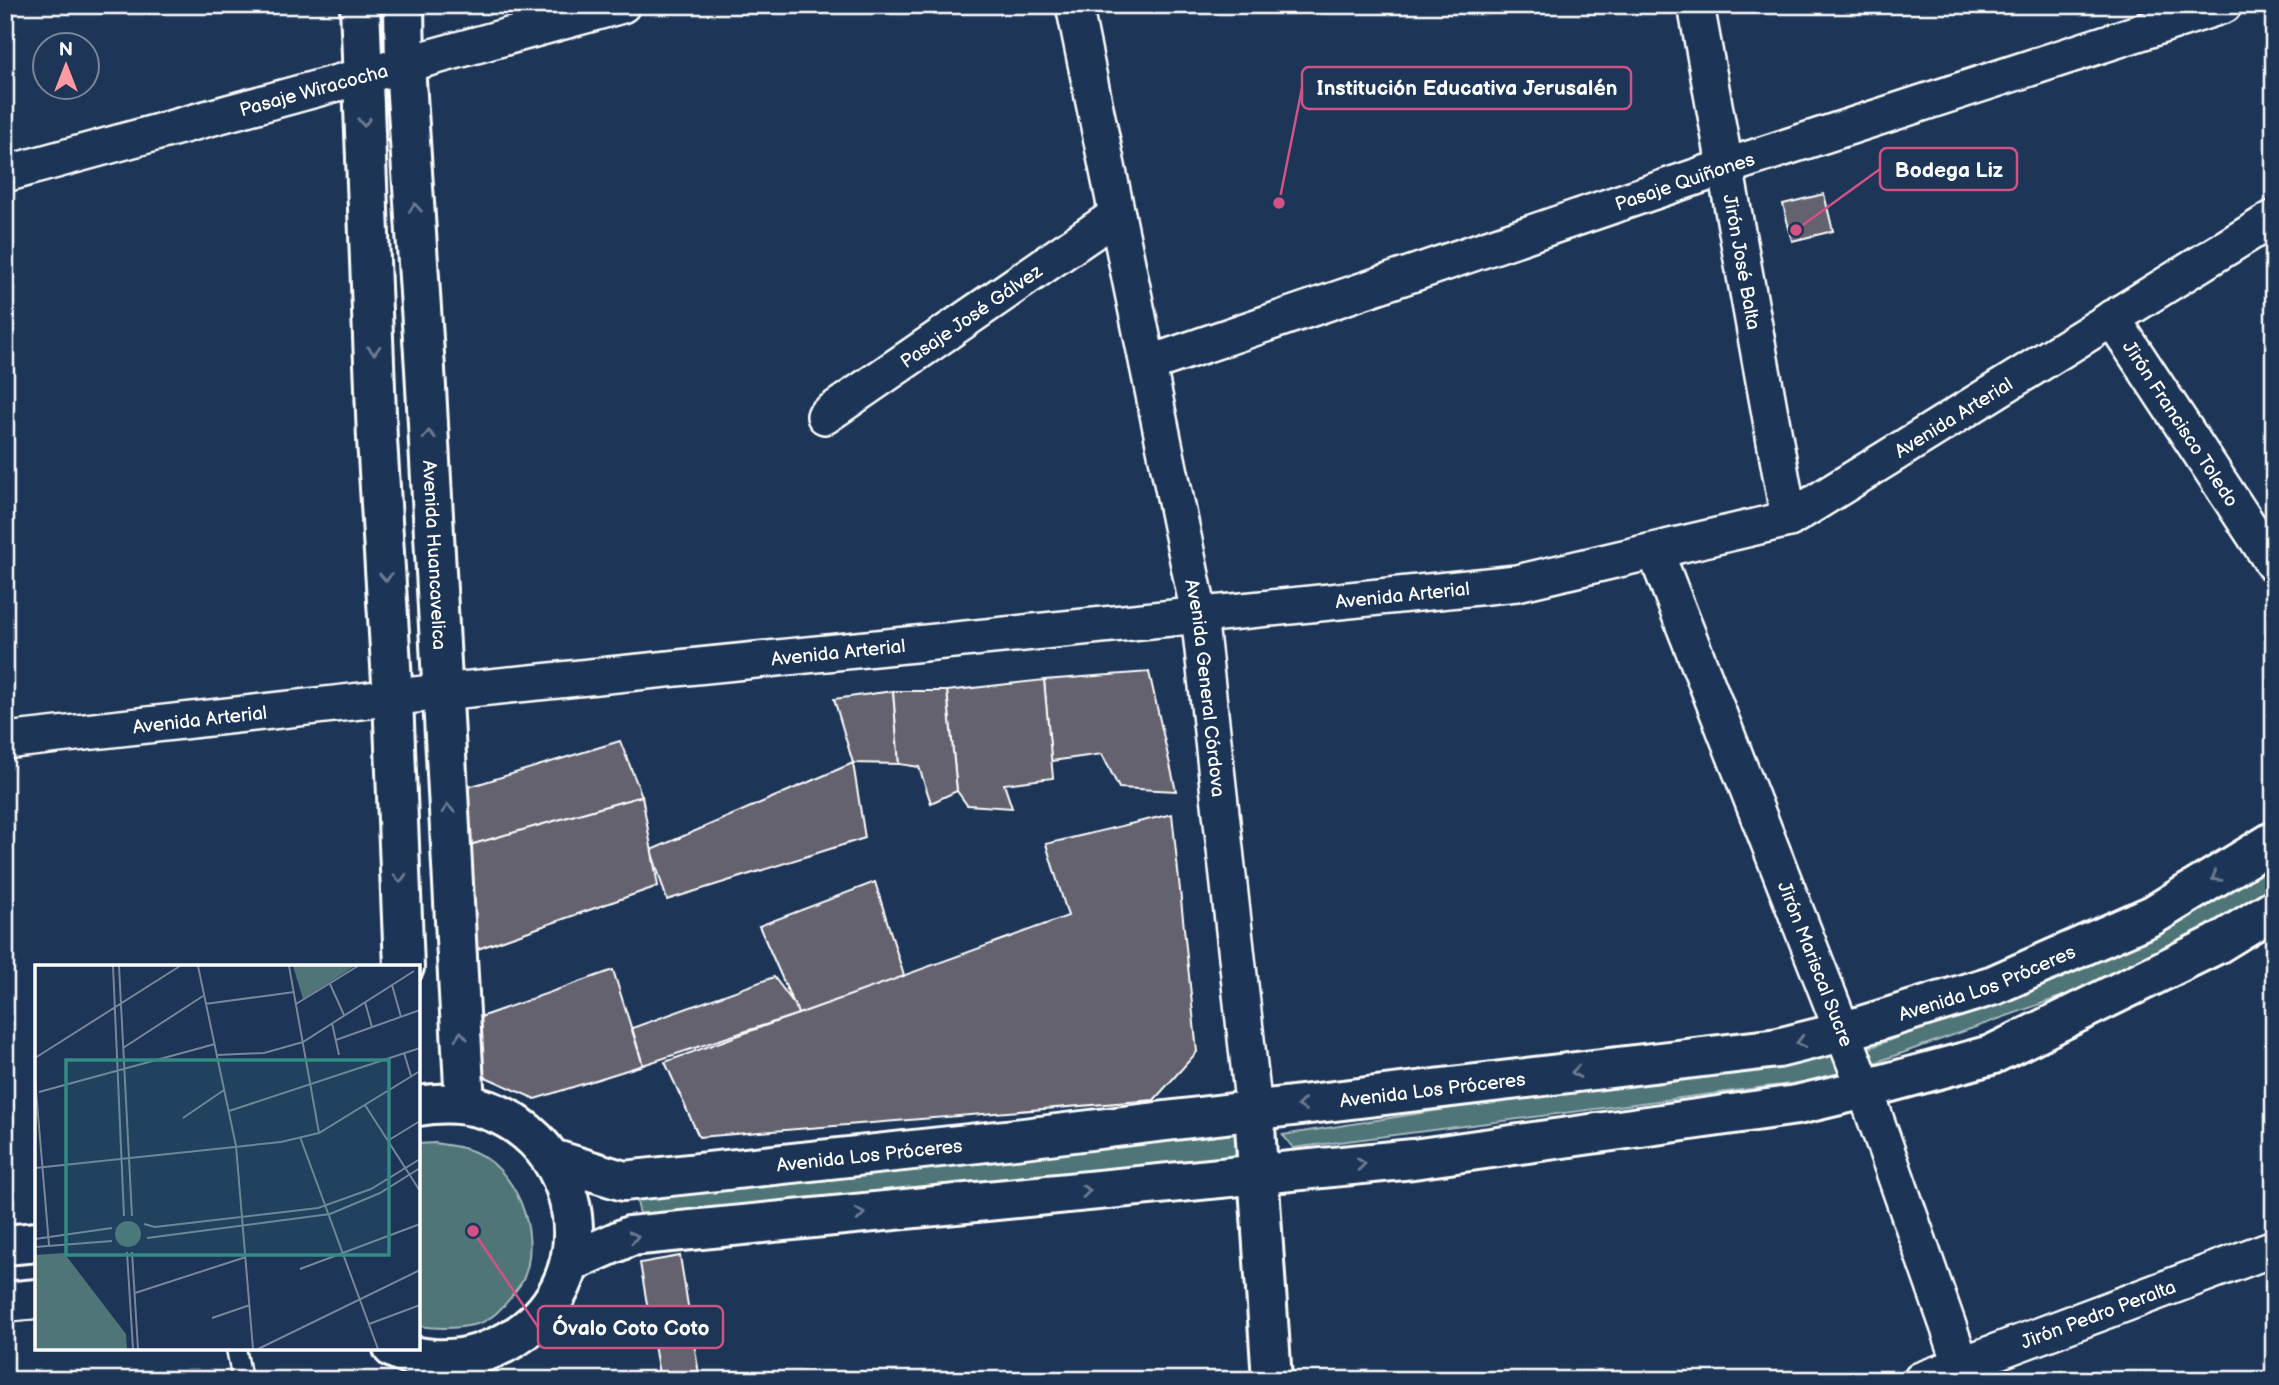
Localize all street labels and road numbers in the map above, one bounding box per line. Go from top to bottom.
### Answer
street label: Pasaje Wiracocha [237,60,391,122]
street label: Pasaje Quiñones [1612,148,1758,217]
street label: Jirón José Balta [1717,192,1765,332]
street label: Pasaje José Gálvez [896,260,1048,374]
street label: Jirón Francisco Toledo [2117,337,2243,512]
street label: Avenida Arterial [1891,373,2017,464]
street label: Avenida Huancavelica [417,460,450,651]
street label: Avenida General Córdova [1179,577,1229,798]
street label: Avenida Arterial [1334,578,1471,614]
street label: Avenida Arterial [770,635,907,671]
street label: Avenida Arterial [132,702,268,740]
street label: Jirón Mariscal Sucre [1772,878,1857,1050]
street label: Avenida Los Próceres [1896,941,2079,1027]
street label: Avenida Los Próceres [1339,1068,1527,1113]
street label: Avenida Los Próceres [775,1135,964,1178]
street label: Jirón Pedro Peralta [2018,1276,2179,1355]

